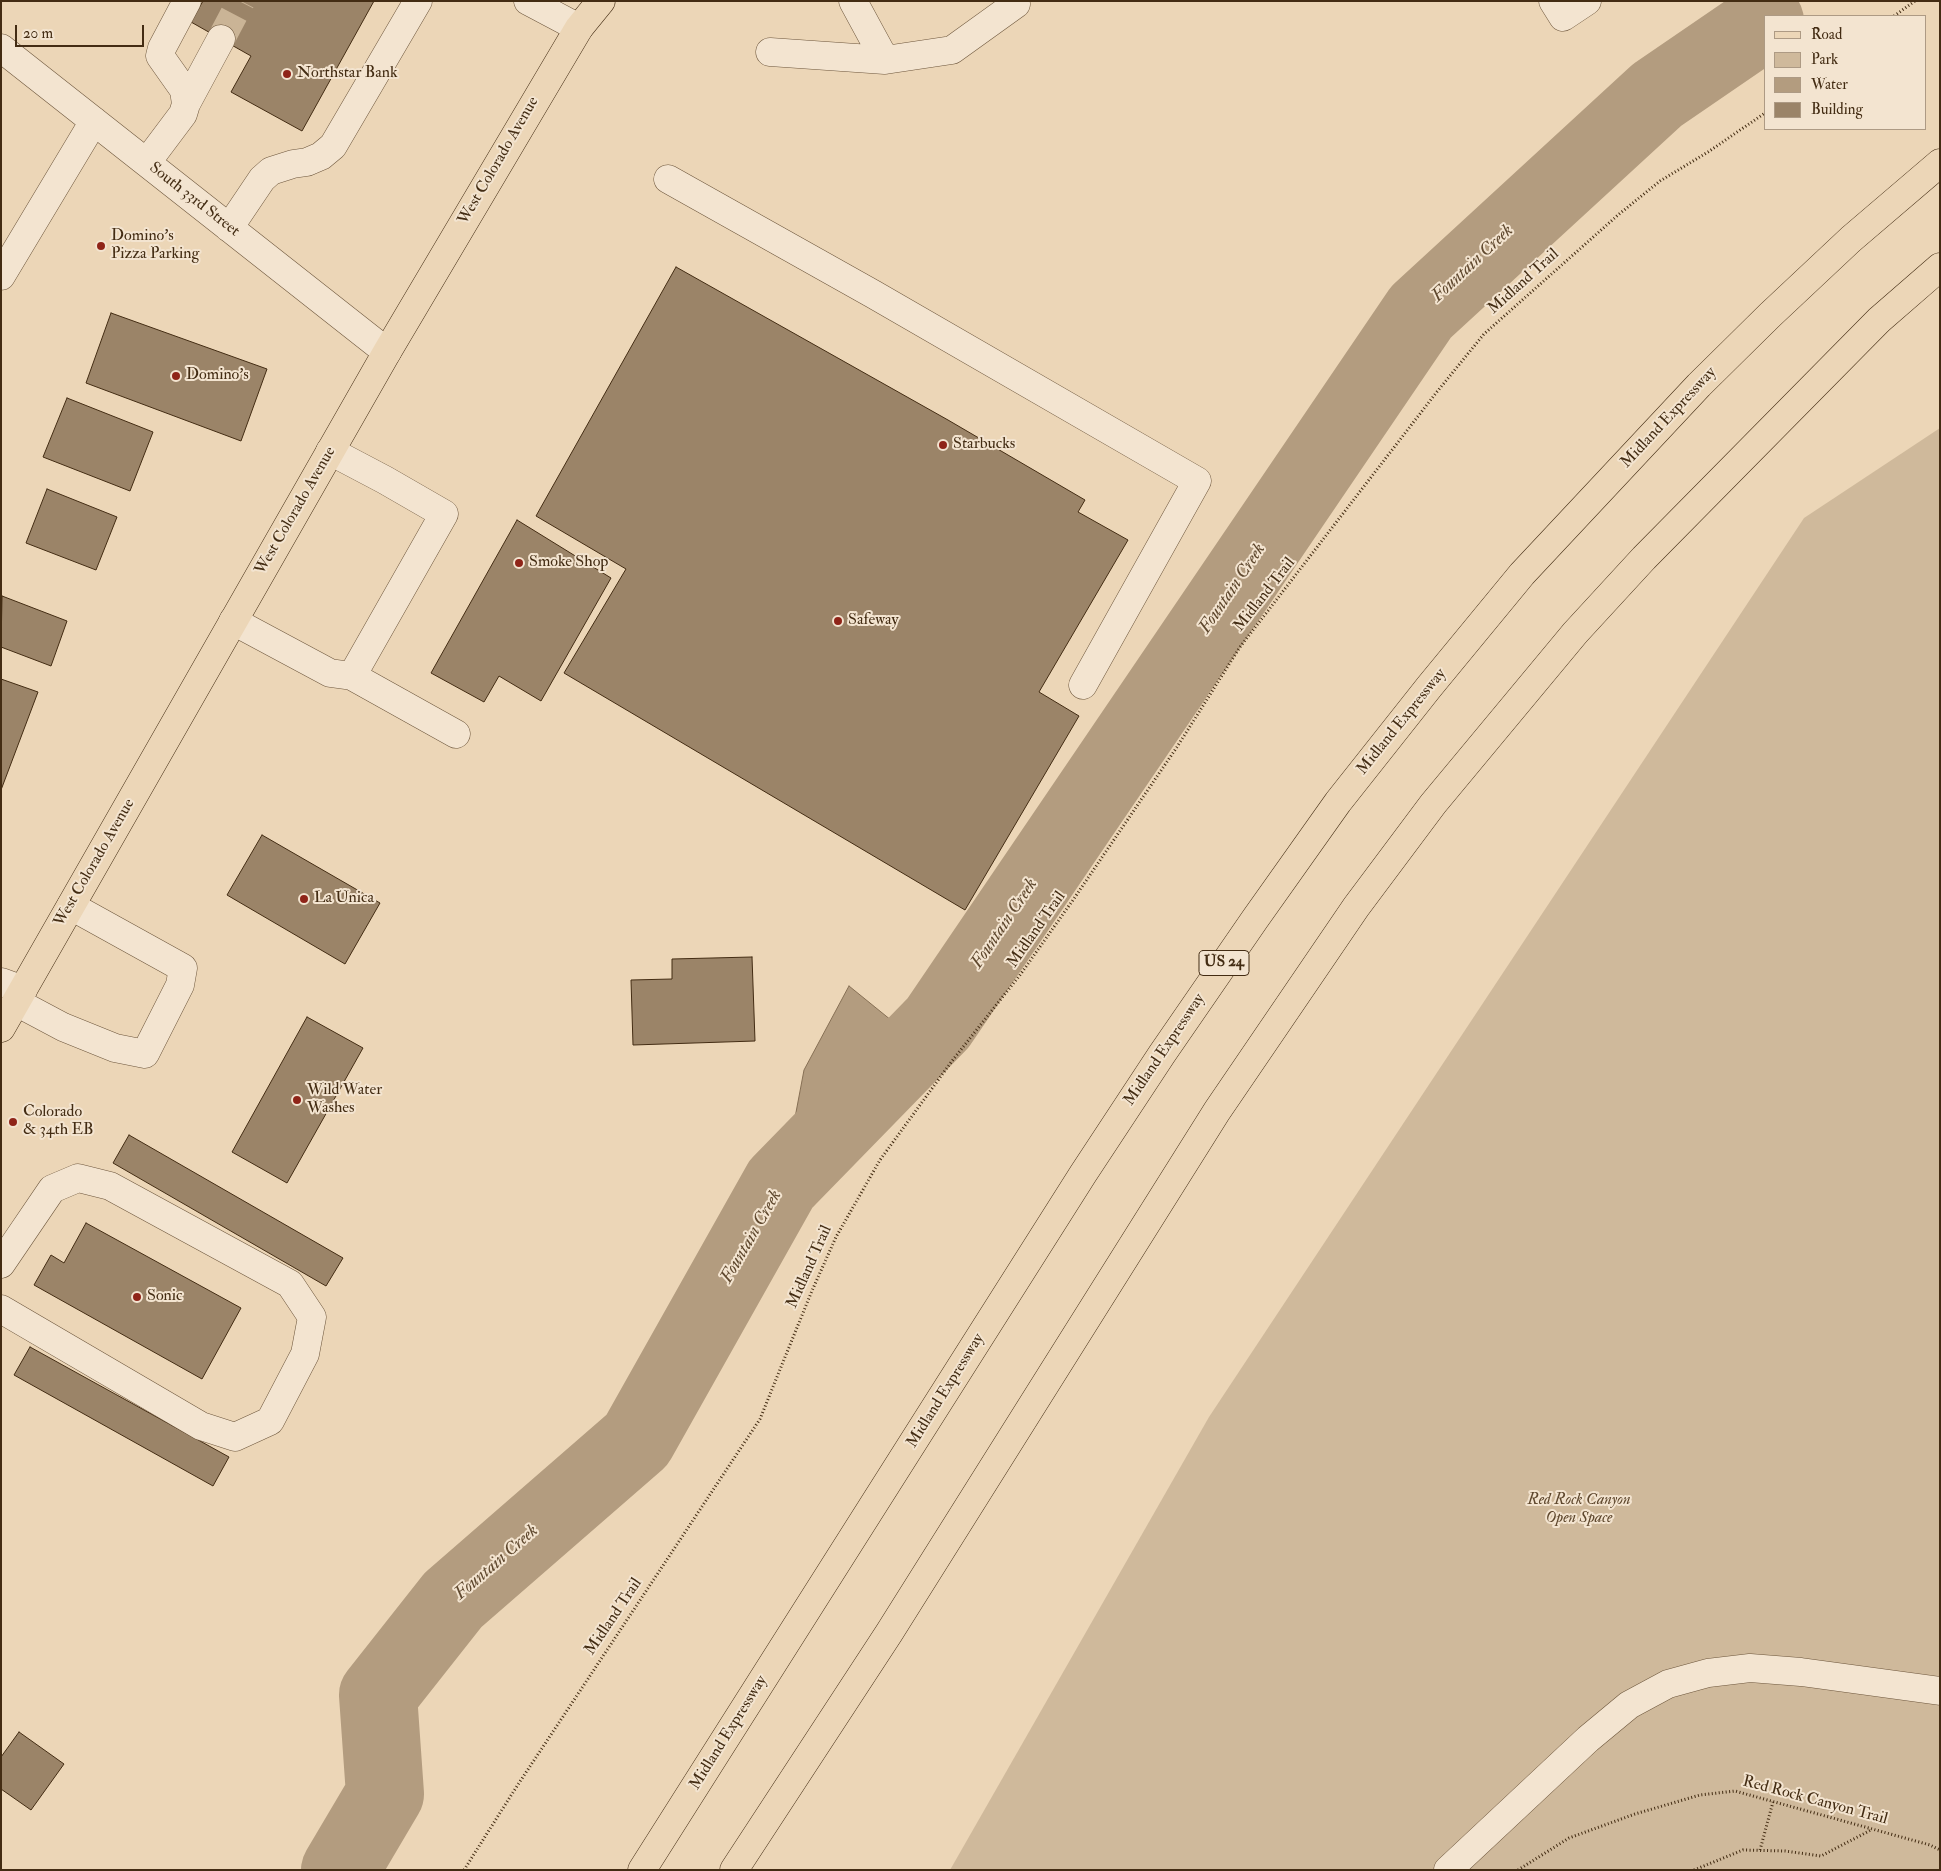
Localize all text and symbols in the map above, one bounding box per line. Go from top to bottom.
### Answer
scale bar [18,15,146,47]
legend [1764,15,1926,130]
text: 20 m [23,24,53,43]
text: Road [1811,25,1842,44]
text: Park [1811,50,1838,69]
place label: Northstar Bank [297,64,398,84]
marker: Northstar Bank [281,68,293,80]
text: Water [1811,75,1848,94]
street label: West Colorado Avenue [455,94,543,228]
text: Building [1811,100,1863,119]
street label: South 33rd Street [145,159,243,241]
water label: Fountain Creek [1428,221,1518,307]
place label: Domino's Pizza Parking [111,227,199,265]
marker: Domino's Pizza Parking [95,240,107,252]
street label: Midland Trail [1485,245,1563,319]
street label: Midland Expressway [1617,363,1721,473]
place label: Domino's [186,366,249,386]
marker: Domino's [170,370,182,382]
place label: Starbucks [953,435,1015,455]
marker: Starbucks [937,439,949,451]
street label: West Colorado Avenue [252,444,340,578]
water label: Fountain Creek [1195,540,1271,638]
place label: Smoke Shop [529,553,608,573]
street label: Midland Trail [1230,554,1300,636]
marker: Smoke Shop [513,557,525,569]
place label: Safeway [848,611,899,631]
marker: Safeway [832,615,844,627]
street label: Midland Expressway [1353,665,1451,779]
street label: West Colorado Avenue [51,796,139,930]
water label: Fountain Creek [967,875,1043,973]
street label: Midland Trail [1004,888,1070,972]
place label: La Unica [314,889,374,909]
marker: La Unica [298,893,310,905]
road number: US 24 [1199,950,1249,976]
street label: Midland Expressway [1120,990,1210,1110]
place label: Wild Water Washes [307,1081,382,1119]
marker: Wild Water Washes [291,1094,303,1106]
place label: Colorado & 34th EB [23,1103,93,1141]
marker: Colorado & 34th EB [7,1116,19,1128]
water label: Fountain Creek [717,1187,787,1287]
street label: Midland Trail [783,1223,837,1311]
place label: Sonic [147,1287,182,1307]
marker: Sonic [131,1291,143,1303]
street label: Midland Expressway [903,1330,989,1452]
park label: Red Rock Canyon Open Space [1528,1491,1630,1529]
water label: Fountain Creek [451,1521,543,1605]
street label: Midland Trail [581,1575,647,1659]
street label: Midland Expressway [686,1672,772,1794]
street label: Red Rock Canyon Trail [1740,1772,1890,1830]

